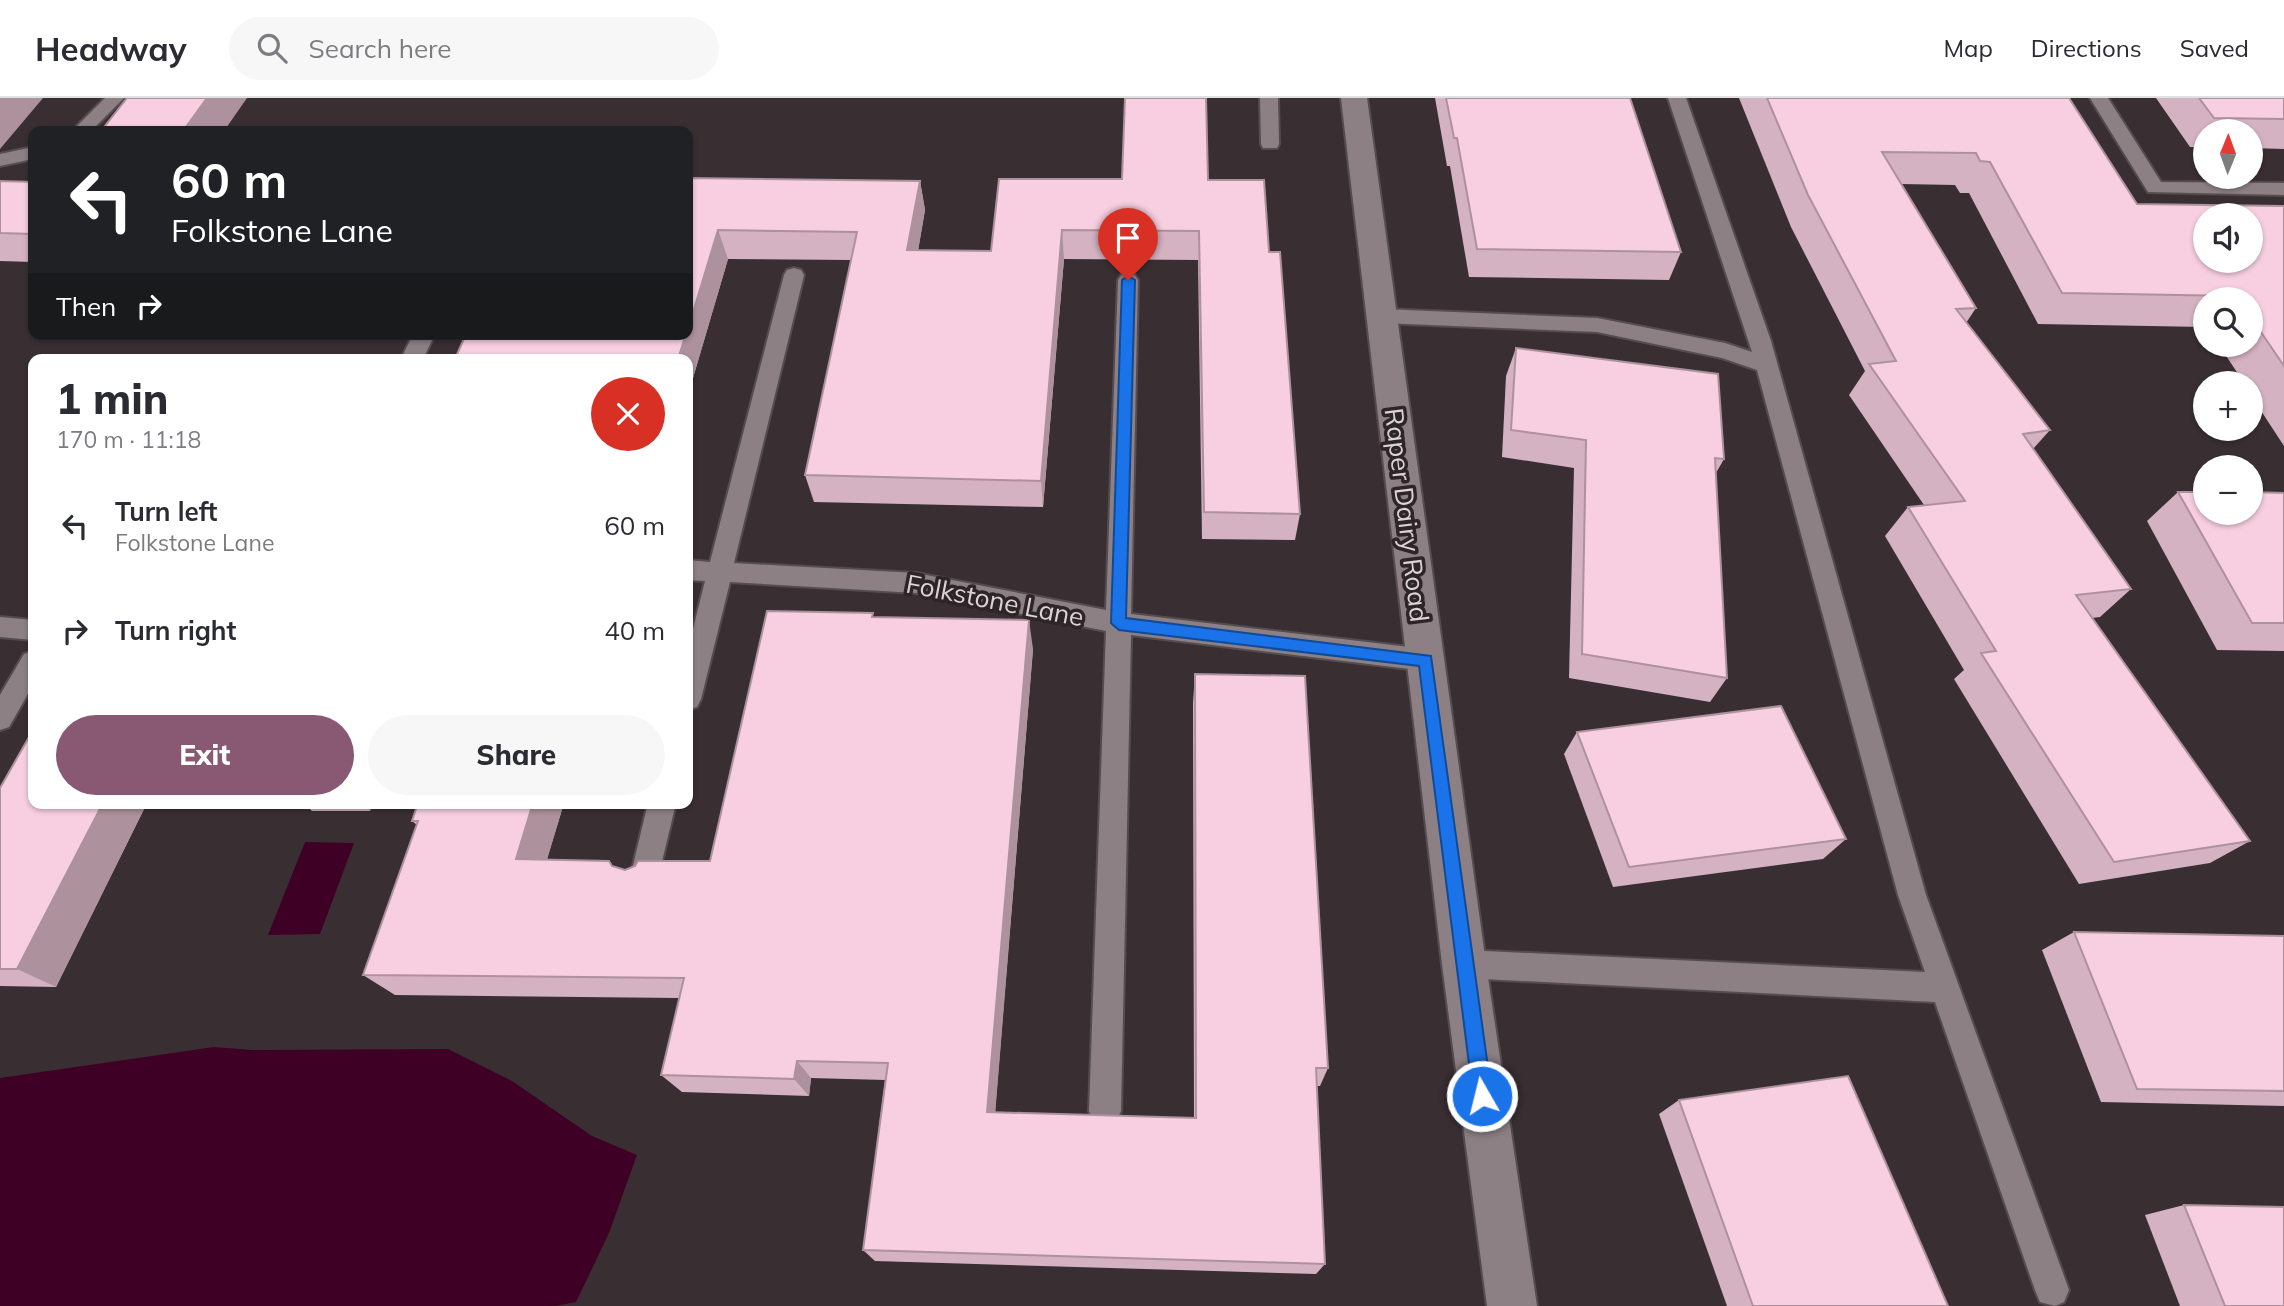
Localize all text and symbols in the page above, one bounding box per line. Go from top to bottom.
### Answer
search box [229,17,719,80]
text: Headway [35,28,187,69]
icon: search [253,29,291,67]
text: Search here [309,32,451,65]
text: Map [1943,33,1993,63]
text: Directions [2031,33,2142,63]
text: Saved [2180,33,2249,63]
north arrow [2193,119,2263,189]
map controls [2193,119,2263,525]
text: 60 m [171,149,287,210]
icon: left [56,154,147,245]
button: sound [2193,203,2263,273]
pin [1098,208,1158,280]
text: Folkstone Lane [171,210,393,250]
icon: arrive [1109,219,1147,257]
icon: right [130,287,168,325]
button: search [2193,287,2263,357]
text: Then [56,290,116,323]
button: + [2193,371,2263,441]
text: 1 min [56,372,169,425]
button: close [591,377,665,451]
street label: Raper Dairy Road [1378,406,1436,624]
text: 170 m · 11:18 [56,425,201,454]
button: − [2193,455,2263,525]
text: Turn left [115,495,217,528]
icon: left [56,507,94,545]
text: 60 m [604,509,665,542]
text: Folkstone Lane [115,528,274,557]
street label: Folkstone Lane [903,567,1087,633]
icon: right [56,612,94,650]
text: Turn right [115,614,236,647]
text: 40 m [604,614,665,647]
button: Exit [56,715,354,795]
button: Share [368,715,665,795]
position arrow [1445,1059,1519,1133]

